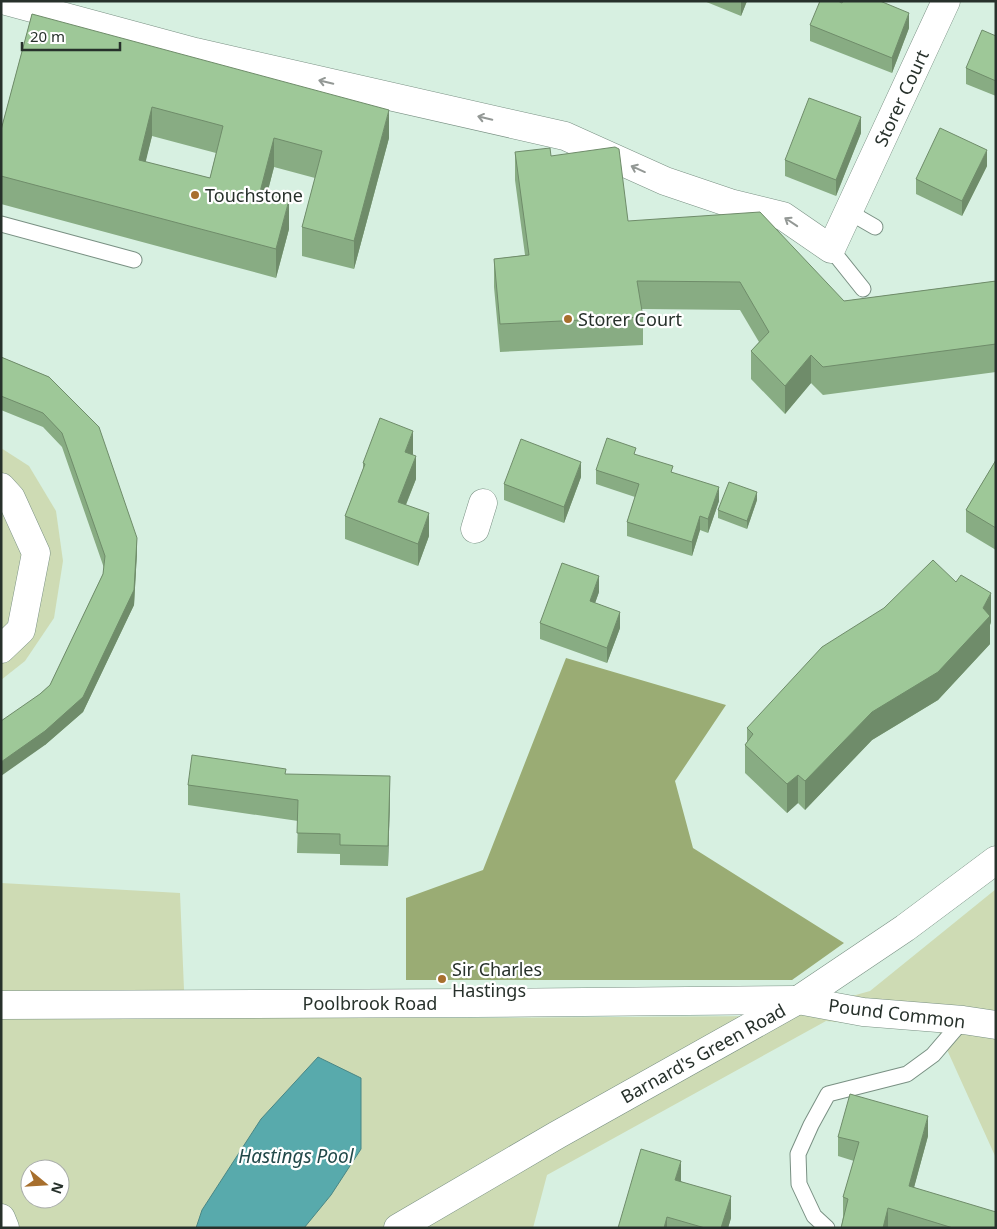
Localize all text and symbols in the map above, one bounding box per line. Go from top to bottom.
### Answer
scale bar [22,20,120,52]
text: 20 m [30,26,65,46]
street label: Storer Court [868,45,934,150]
one-way arrow [319,77,335,86]
one-way arrow [477,112,493,122]
one-way arrow [631,163,646,173]
place label: Touchstone [205,183,303,207]
marker: Touchstone [189,189,201,201]
one-way arrow [784,217,798,227]
place label: Storer Court [578,307,682,331]
marker: Storer Court [562,313,574,325]
place label: Sir Charles Hastings [452,957,542,1002]
marker: Sir Charles Hastings [436,973,448,985]
street label: Poolbrook Road [303,991,437,1015]
street label: Pound Common [827,993,967,1033]
street label: Barnard's Green Road [616,998,790,1108]
water label: Hastings Pool [238,1143,355,1169]
north arrow [20,1159,70,1209]
text: N [47,1180,69,1197]

